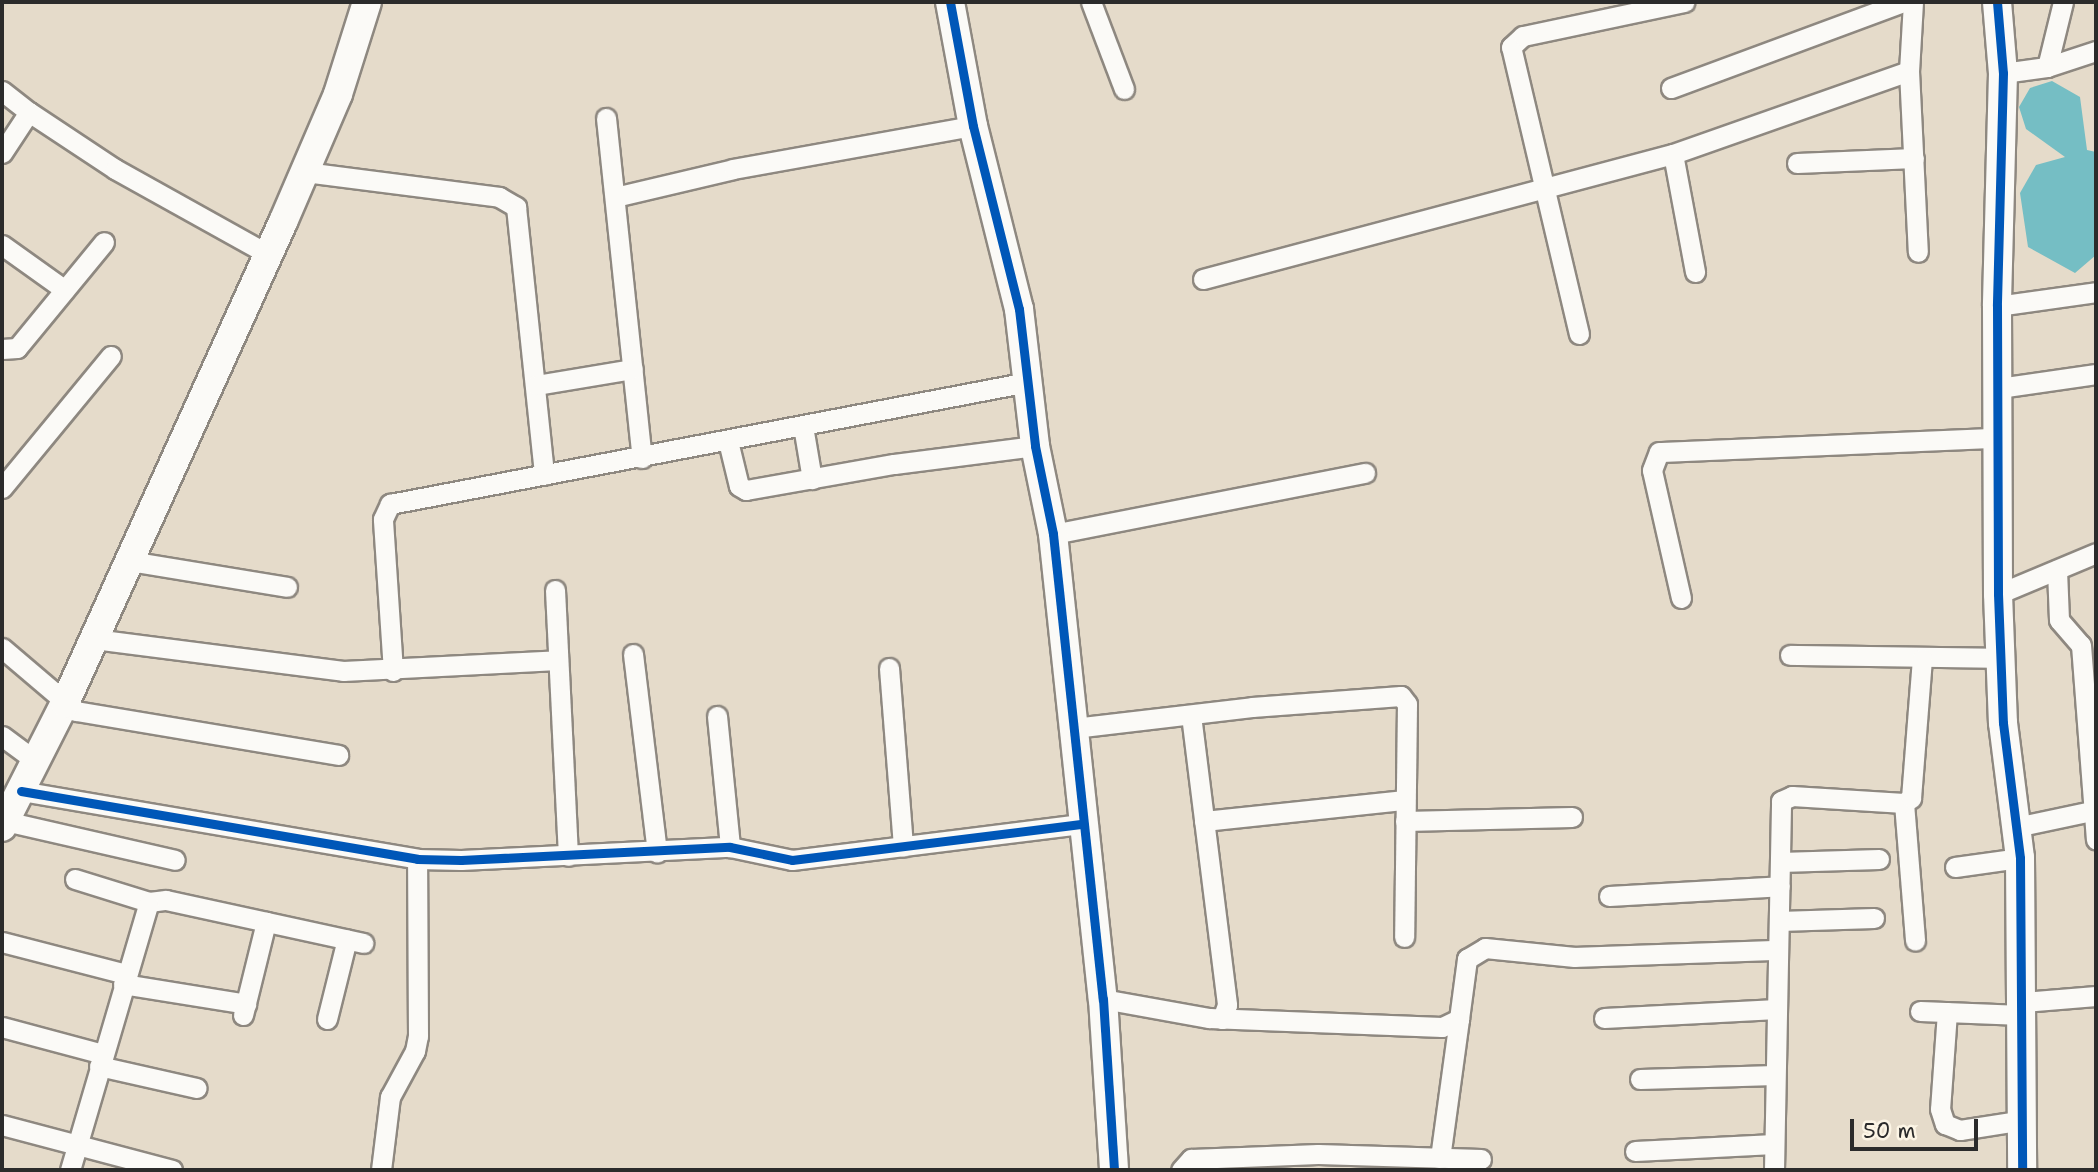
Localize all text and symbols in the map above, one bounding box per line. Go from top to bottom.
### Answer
scale bar [1853,1106,1981,1150]
text: 50 m [1863,1117,1916,1145]

